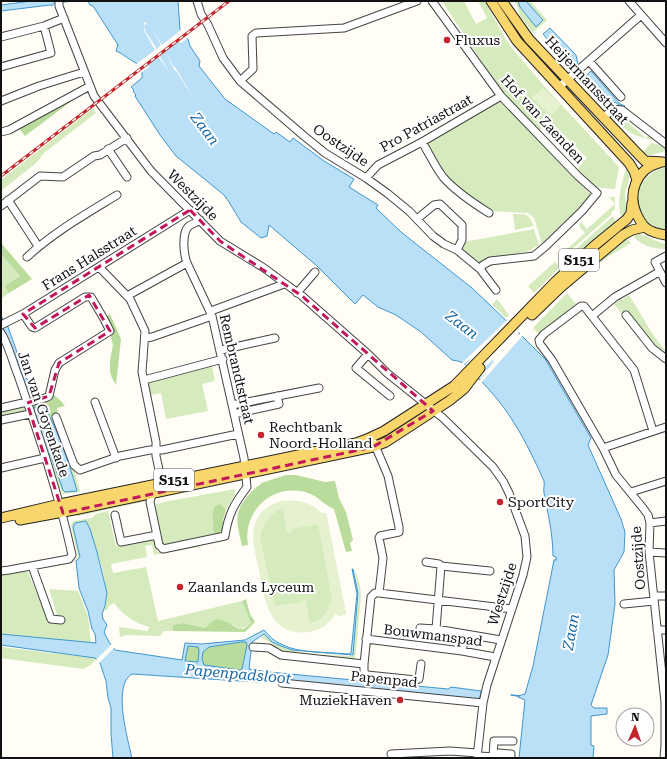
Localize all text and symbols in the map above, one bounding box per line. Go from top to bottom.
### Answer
place label: Fluxus [455,32,500,48]
street label: Heijermansstraat [542,33,632,127]
marker: Fluxus [442,35,452,45]
street label: Hof van Zaenden [498,71,588,167]
street label: Pro Patriastraat [377,91,475,155]
water label: Zaan [186,108,223,149]
street label: Oostzijde [310,121,372,170]
street label: Westzijde [164,166,222,224]
street label: Frans Halsstraat [39,223,139,293]
road number: S151 [559,249,599,271]
water label: Zaan [441,306,482,343]
street label: Rembrandtstraat [217,312,257,426]
street label: Jan van Goyenkade [15,349,73,479]
place label: Rechtbank Noord-Holland [269,419,372,451]
marker: Rechtbank Noord-Holland [256,430,266,440]
road number: S151 [154,469,194,491]
place label: SportCity [508,494,575,510]
marker: SportCity [495,497,505,507]
street label: Oostzijde [628,525,648,590]
street label: Westzijde [484,560,520,627]
place label: Zaanlands Lyceum [188,579,315,595]
marker: Zaanlands Lyceum [175,582,185,592]
water label: Zaan [559,613,583,652]
street label: Bouwmanspad [383,621,484,649]
water label: Papenpadsloot [183,660,292,688]
street label: Papenpad [350,668,418,690]
place label: MuziekHaven [299,692,392,708]
marker: MuziekHaven [395,695,405,705]
north arrow [615,707,655,747]
text: N [631,711,640,724]

